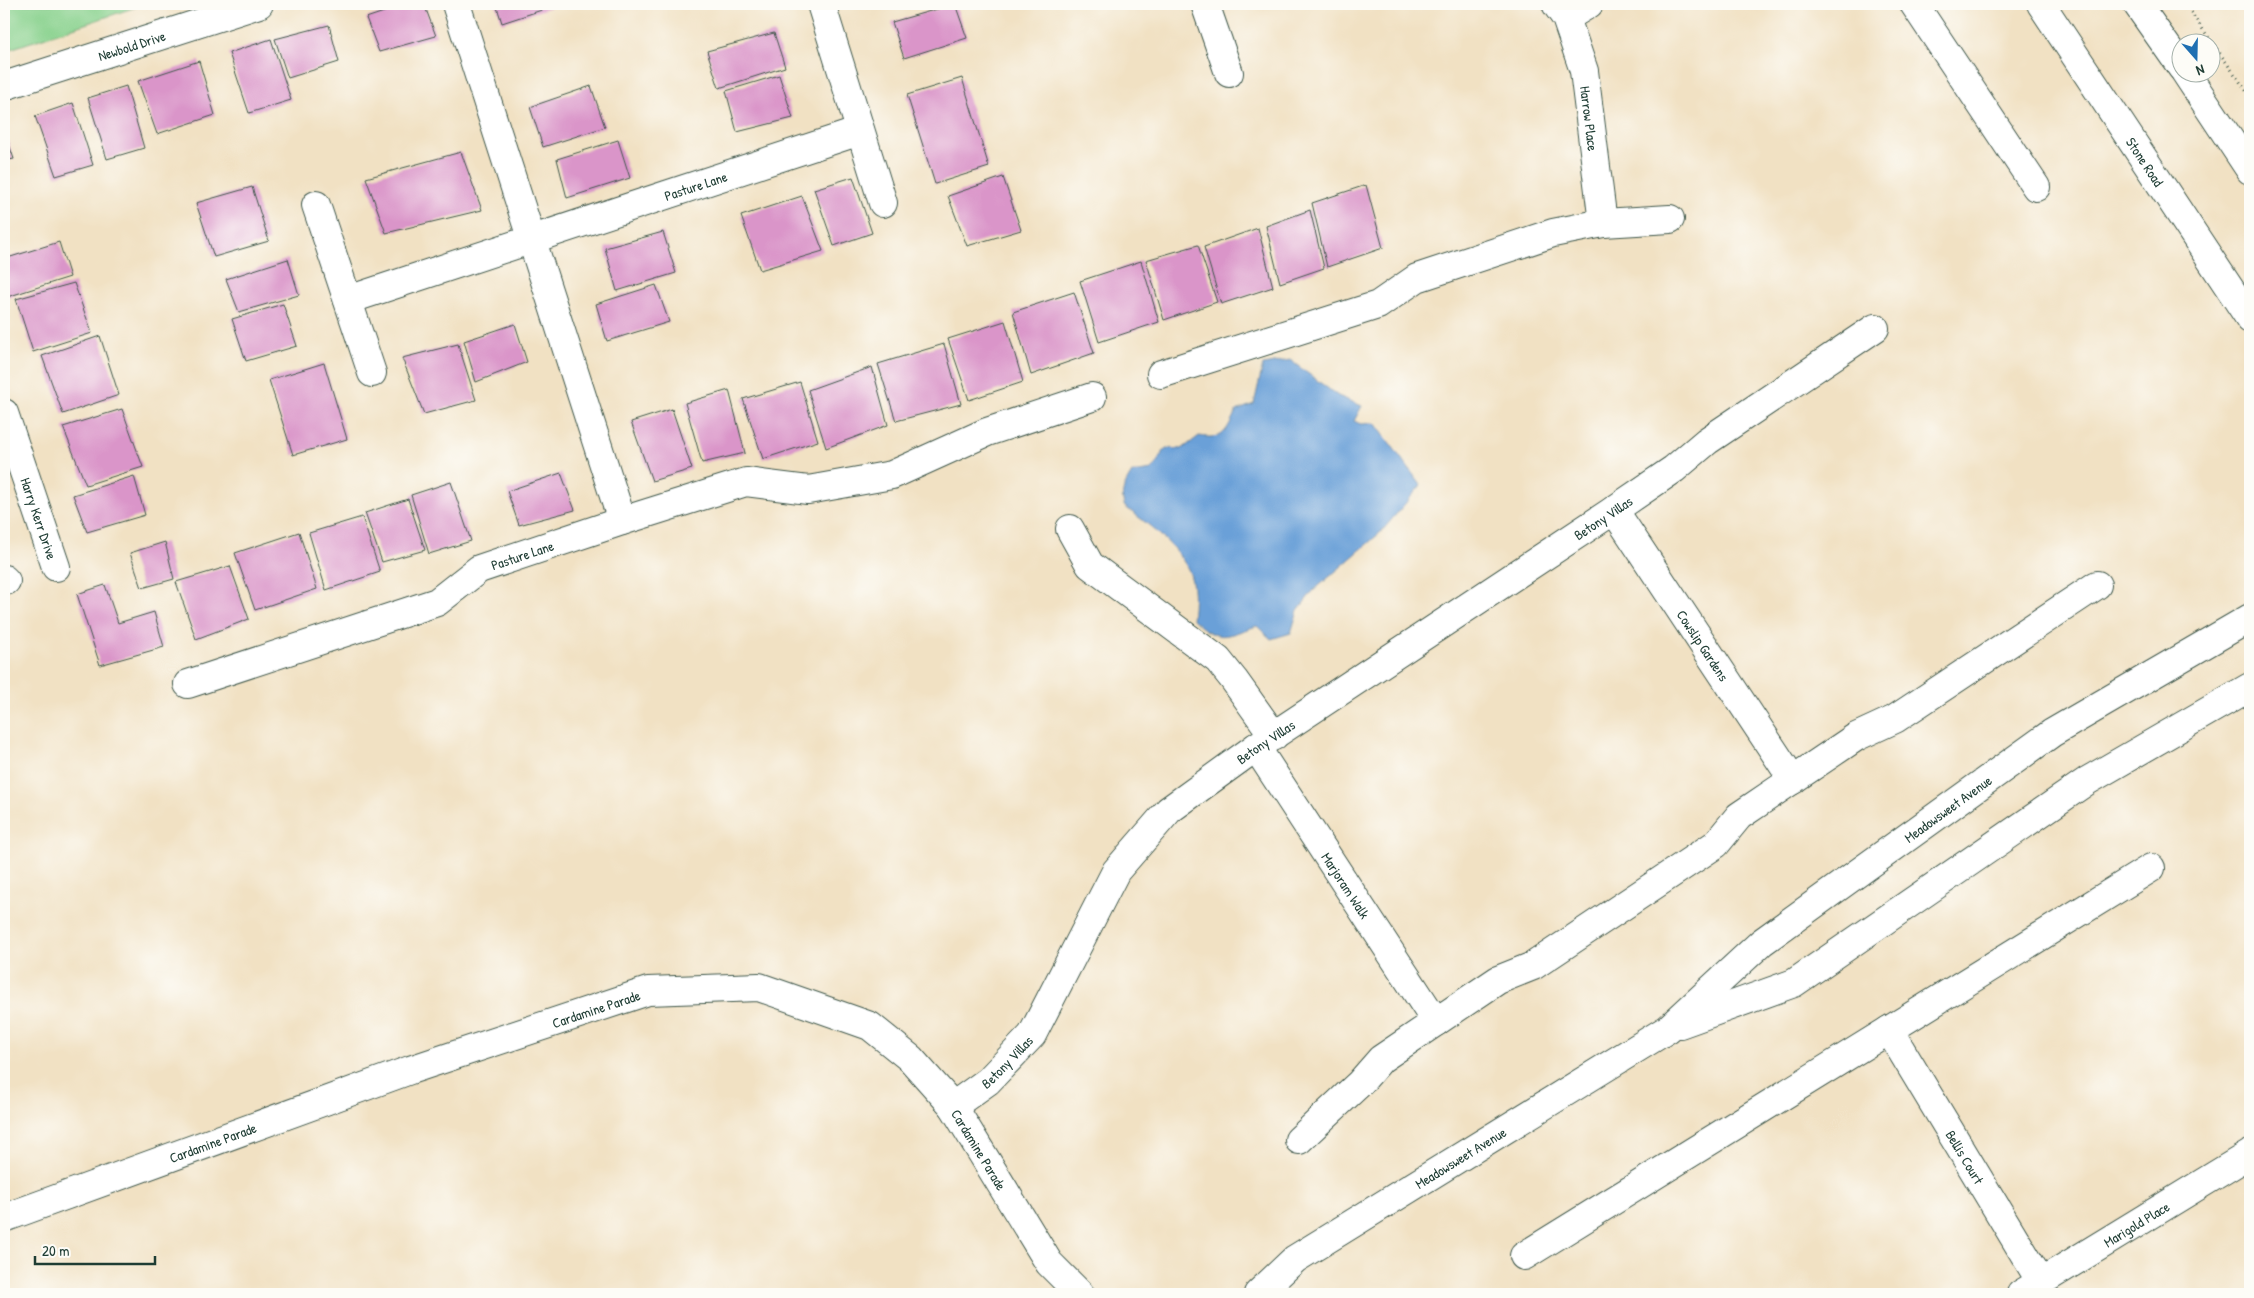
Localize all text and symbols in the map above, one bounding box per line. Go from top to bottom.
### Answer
street label: Newbold Drive [95,25,168,65]
north arrow [2172,32,2222,82]
text: N [2193,60,2207,81]
street label: Harrow Place [1576,85,1603,152]
street label: Stone Road [2122,133,2169,190]
street label: Pasture Lane [662,166,730,204]
street label: Harry Kerr Drive [17,475,62,562]
street label: Betony Villas [1570,491,1636,544]
street label: Pasture Lane [488,535,556,574]
street label: Cowslip Gardens [1673,606,1734,684]
street label: Betony Villas [1232,715,1298,768]
street label: Meadowsweet Avenue [1900,770,1996,846]
street label: Marjoram Walk [1318,848,1375,922]
street label: Cardamine Parade [549,985,643,1032]
street label: Betony Villas [977,1031,1037,1092]
street label: Cardamine Parade [947,1105,1012,1194]
street label: Cardamine Parade [166,1117,259,1167]
street label: Meadowsweet Avenue [1411,1122,1510,1192]
street label: Bellis Court [1942,1126,1989,1187]
street label: Marigold Place [2100,1196,2173,1251]
scale bar [35,1233,155,1265]
text: 20 m [42,1240,69,1261]

